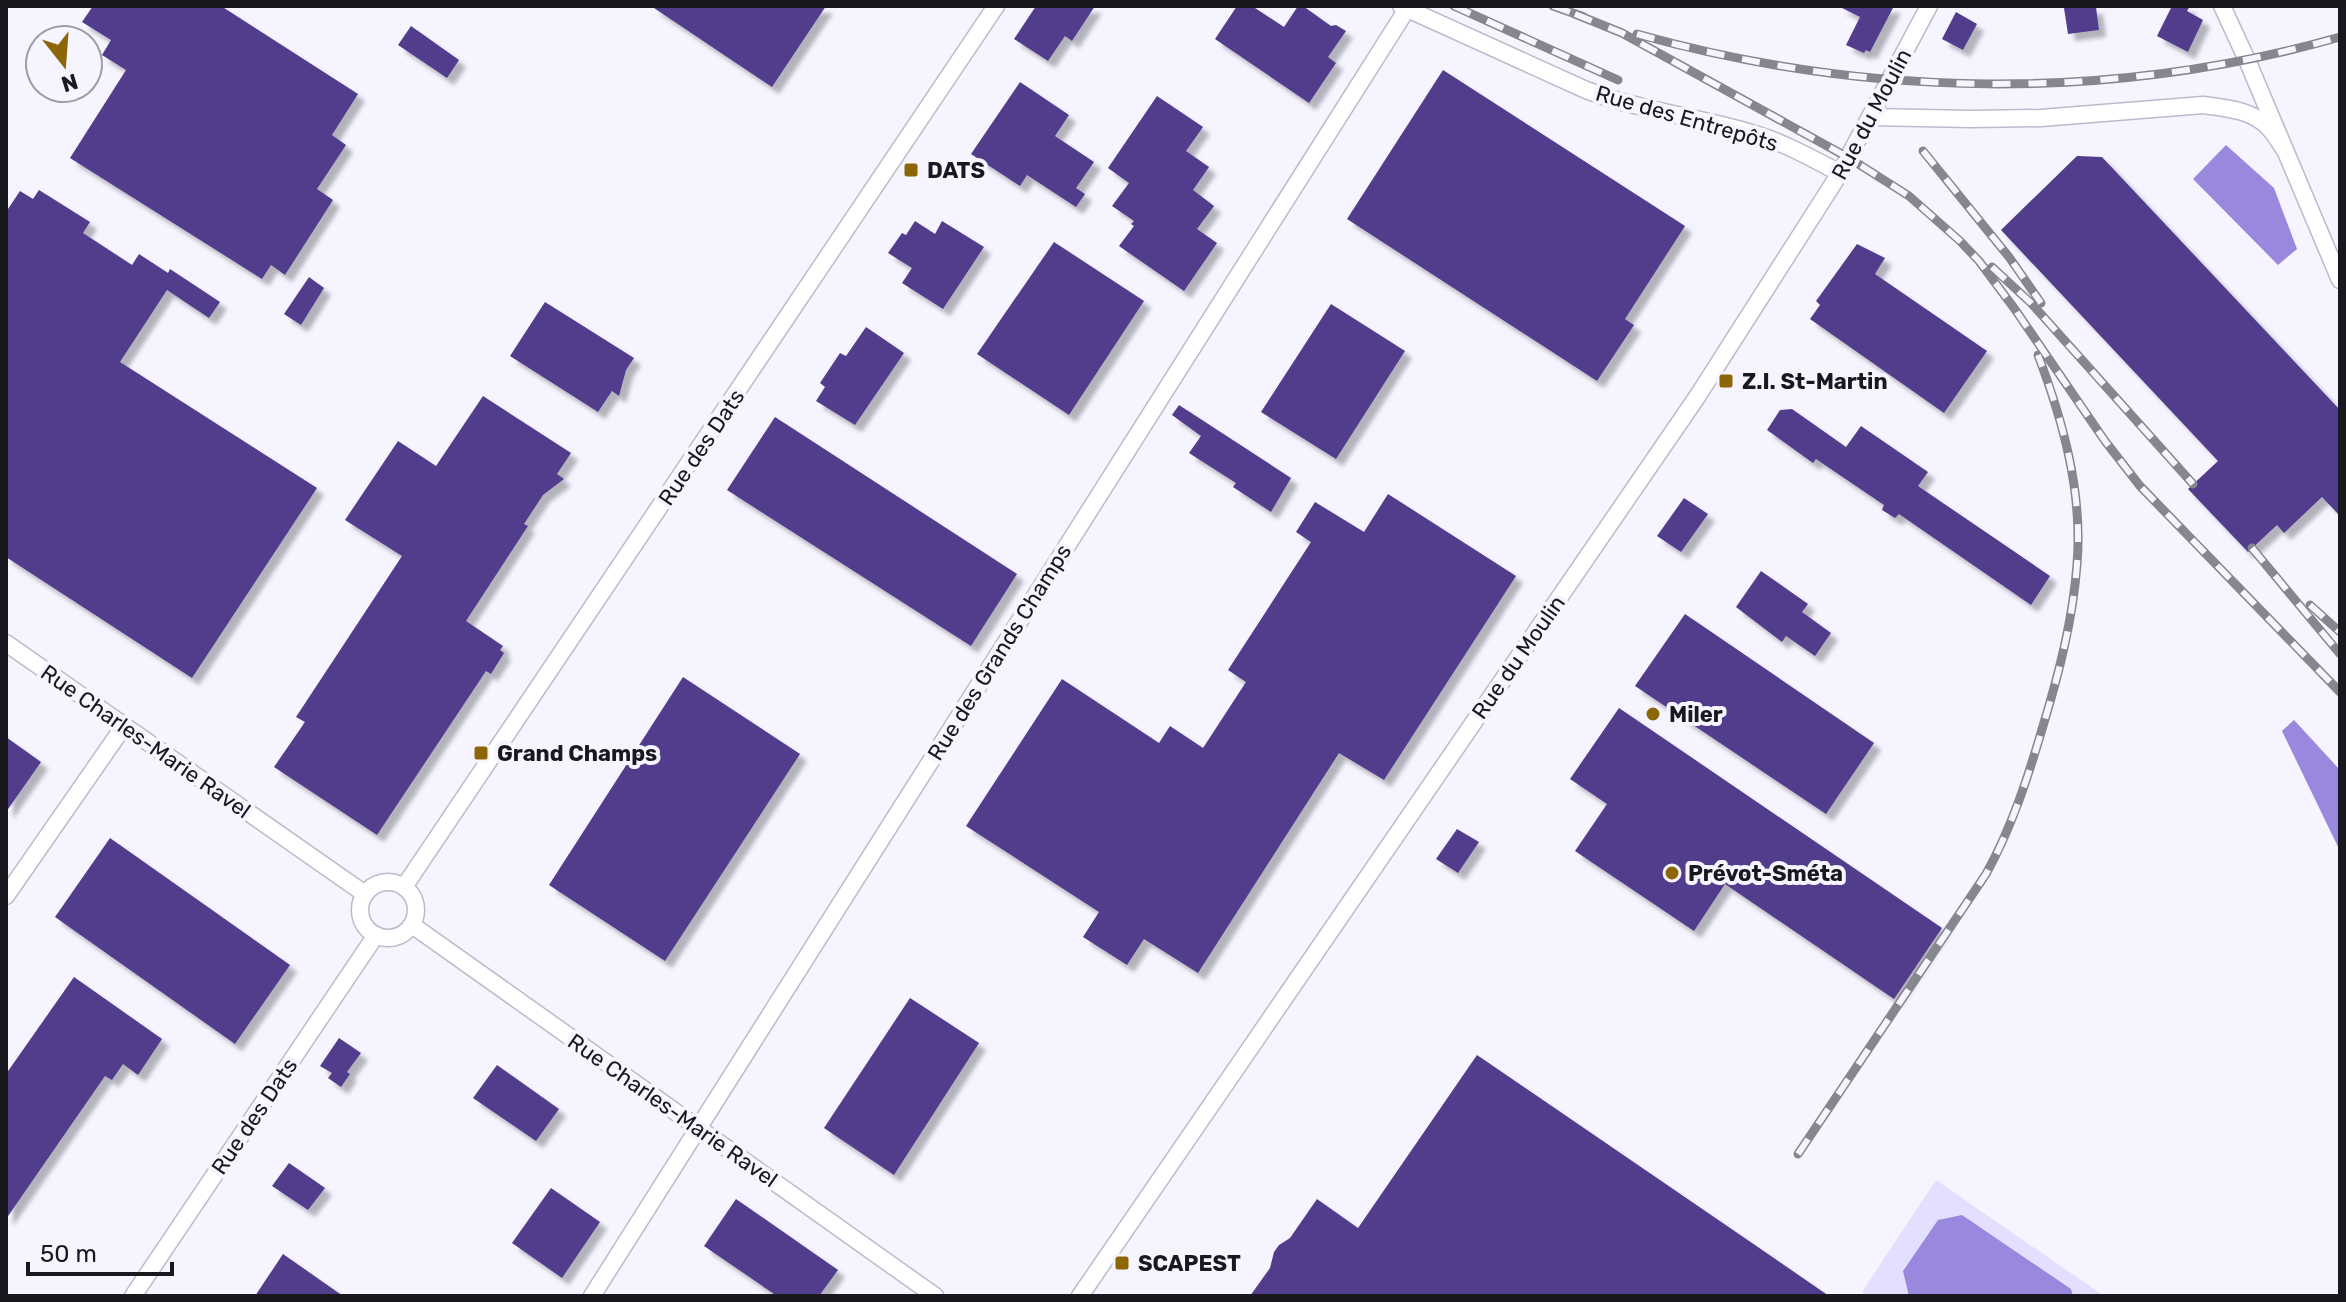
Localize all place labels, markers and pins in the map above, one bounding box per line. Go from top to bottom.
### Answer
place label: DATS [927,157,985,184]
marker: DATS [902,161,920,179]
place label: Z.I. St-Martin [1742,368,1888,395]
marker: Z.I. St-Martin [1717,372,1735,390]
place label: Miler [1669,701,1723,728]
marker: Miler [1644,705,1662,723]
place label: Grand Champs [497,740,657,767]
marker: Grand Champs [472,744,490,762]
place label: Prévot-Sméta [1688,860,1843,887]
marker: Prévot-Sméta [1663,864,1681,882]
place label: SCAPEST [1138,1250,1241,1277]
marker: SCAPEST [1113,1254,1131,1272]

